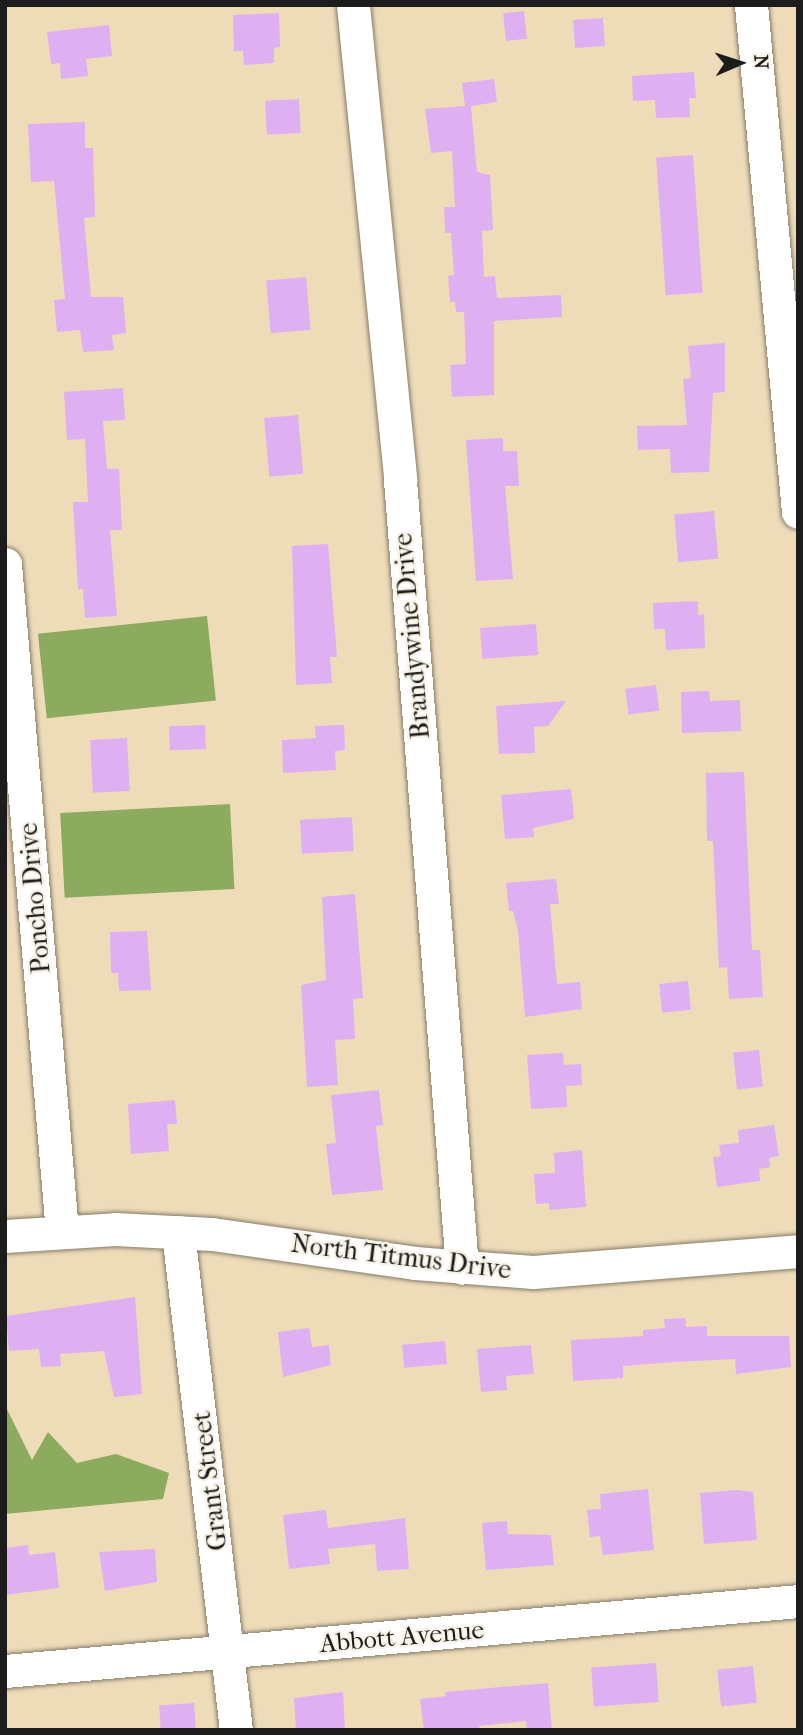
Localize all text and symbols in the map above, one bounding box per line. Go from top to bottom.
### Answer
north arrow [705,28,775,98]
text: N [750,54,772,70]
street label: Brandywine Drive [387,532,437,740]
street label: Poncho Drive [13,821,57,975]
street label: North Titmus Drive [289,1228,513,1286]
street label: Grant Street [186,1410,234,1552]
street label: Abbott Avenue [318,1614,486,1660]

